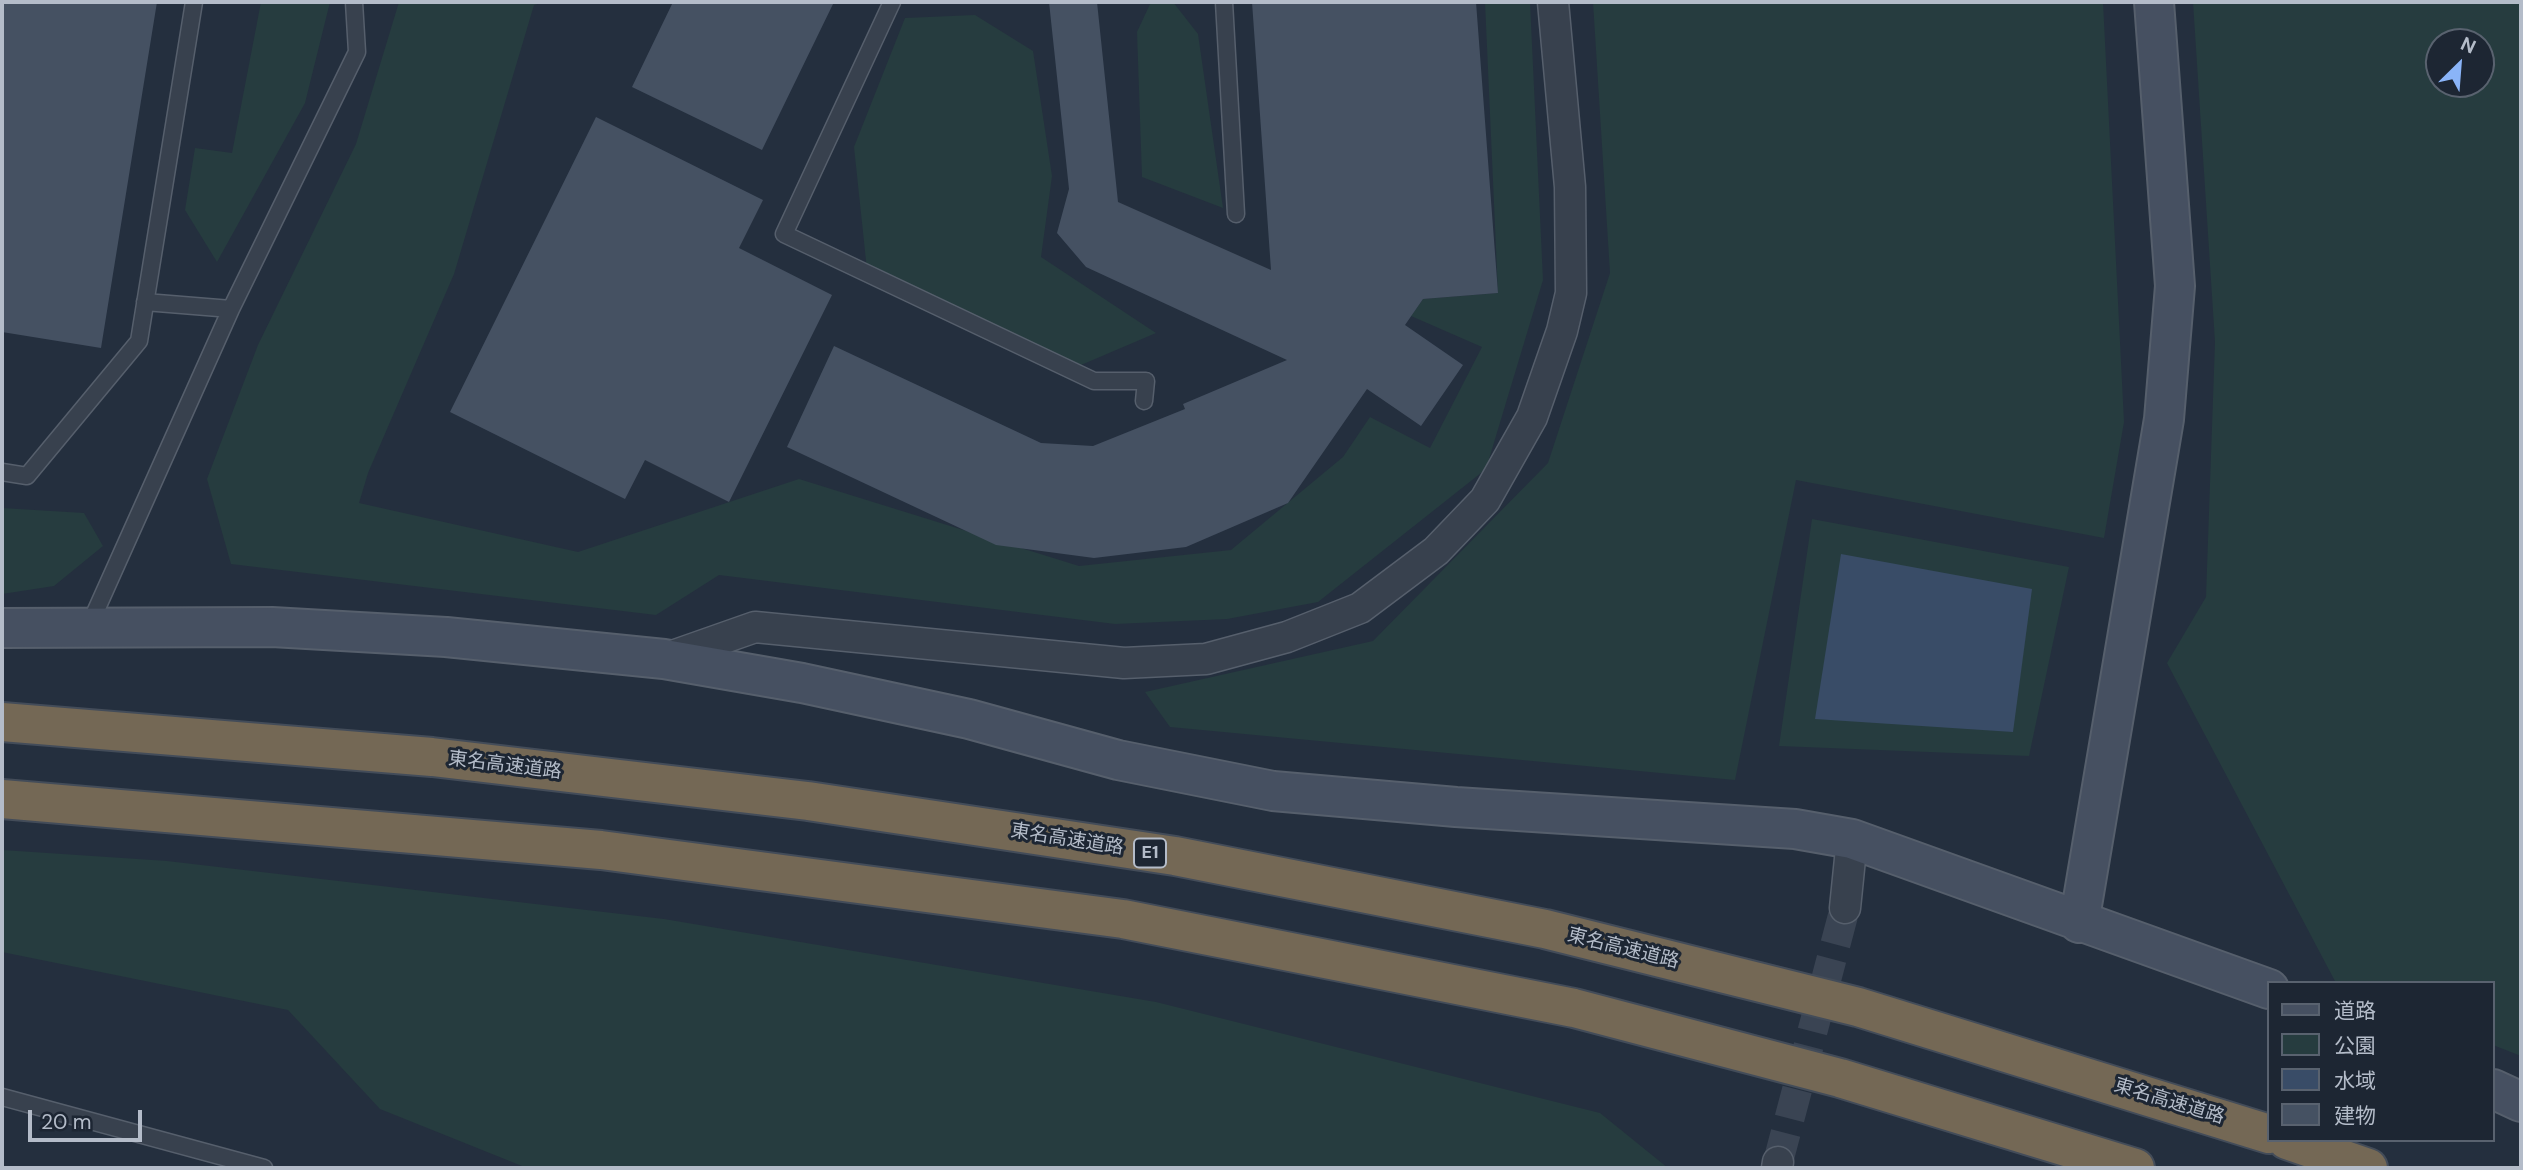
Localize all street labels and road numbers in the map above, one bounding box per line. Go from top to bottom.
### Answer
street label: 東名高速道路 [447,748,563,784]
street label: 東名高速道路 [1009,820,1125,860]
road number: E1 [1134,838,1166,868]
street label: 東名高速道路 [1565,924,1681,974]
street label: 東名高速道路 [2111,1074,2227,1130]

